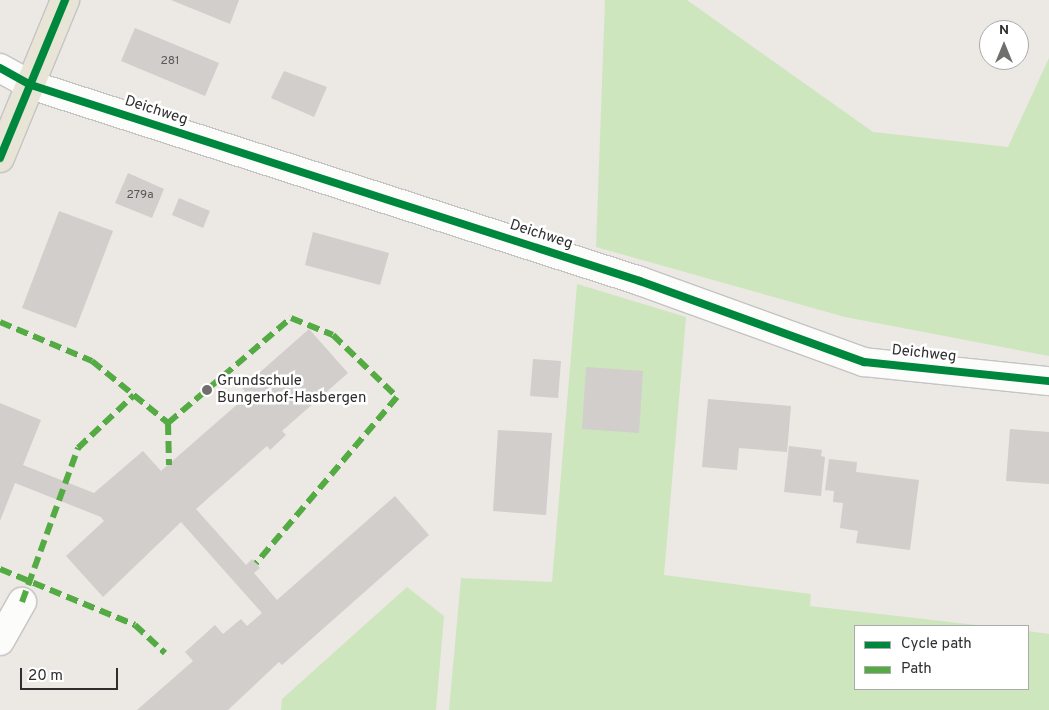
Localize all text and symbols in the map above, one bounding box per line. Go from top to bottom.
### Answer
north arrow [979,20,1029,70]
text: N [999,22,1009,39]
house number: 281 [160,55,180,69]
street label: Deichweg [122,92,190,130]
house number: 279a [127,189,153,203]
street label: Deichweg [507,216,575,254]
street label: Deichweg [891,342,957,366]
place label: Grundschule Bungerhof-Hasbergen [217,372,366,407]
marker: Grundschule Bungerhof-Hasbergen [201,384,213,396]
legend [854,625,1029,690]
text: Cycle path [901,635,972,654]
scale bar [22,658,120,690]
text: Path [901,660,932,679]
text: 20 m [28,667,63,686]

